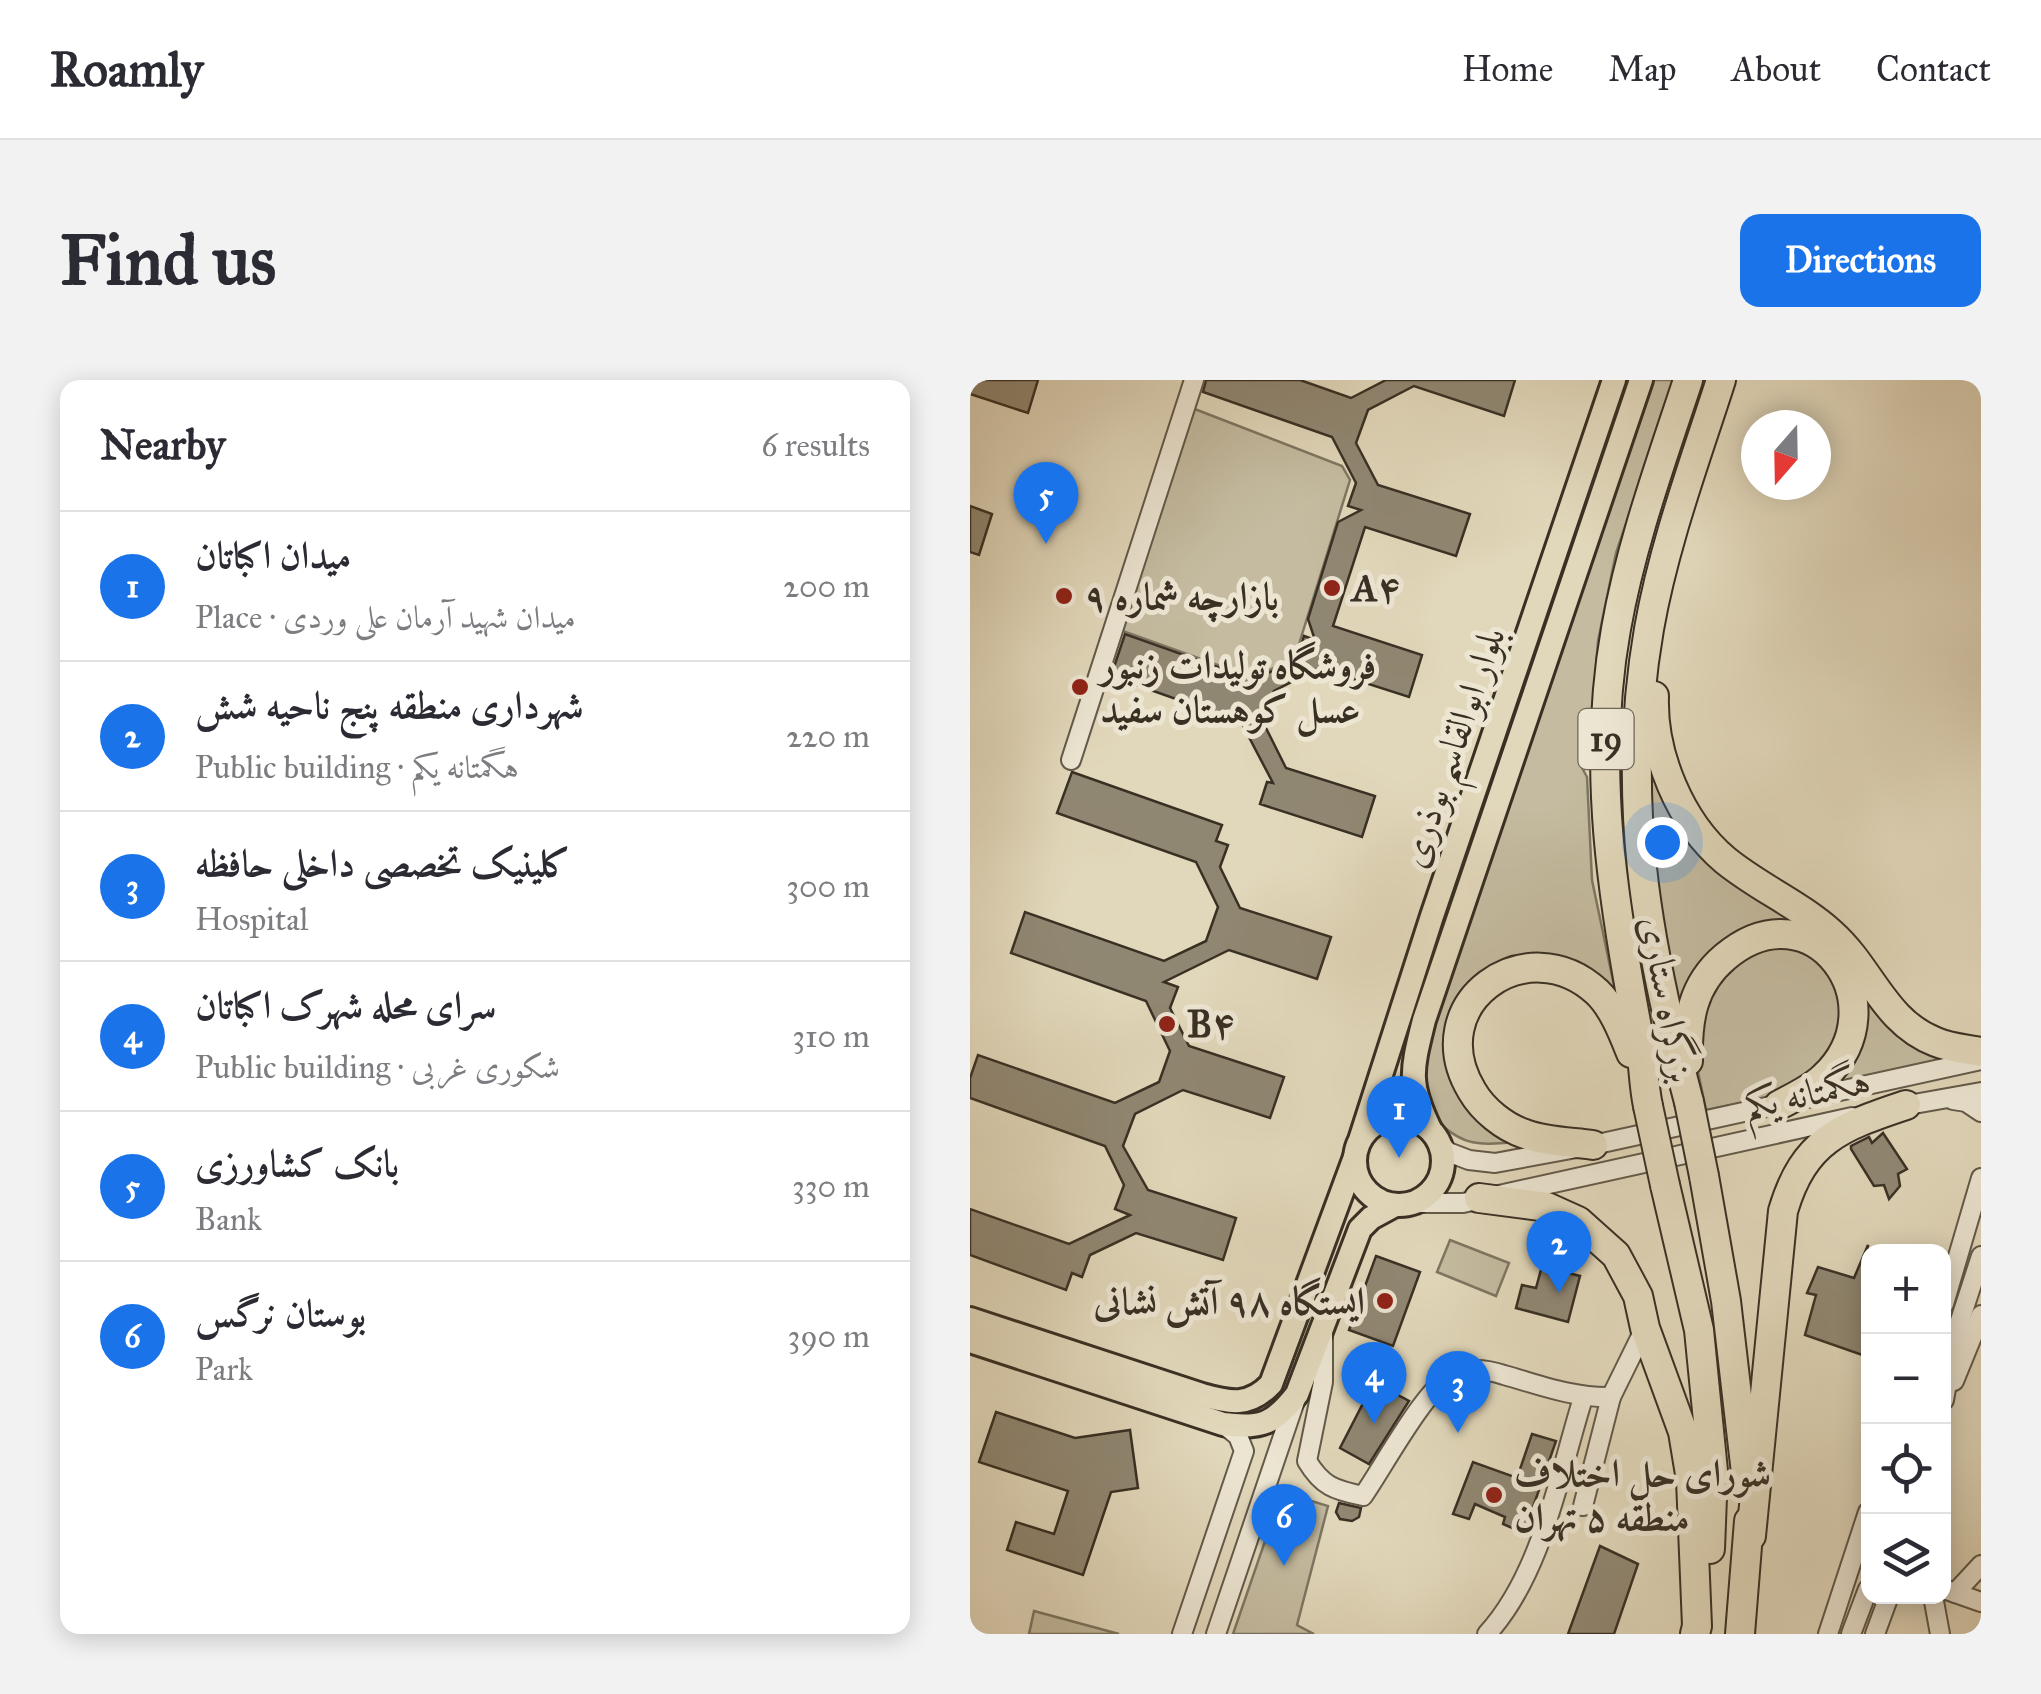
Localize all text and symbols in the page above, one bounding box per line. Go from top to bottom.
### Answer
text: Roamly [50,40,203,99]
text: Home [1462,48,1553,91]
text: Map [1608,48,1677,91]
text: About [1732,48,1821,91]
text: Contact [1876,48,1991,91]
button: Directions [1740,214,1981,307]
text: Find us [60,218,276,303]
north arrow [1741,410,1831,500]
text: Nearby [100,419,225,471]
text: 6 results [761,426,870,465]
pin: 5 [1014,461,1078,544]
text: میدان اکباتان [195,532,351,578]
place label: A۴ [1350,565,1400,611]
text: 1 [126,567,139,606]
text: 200 m [783,567,870,606]
place label: بازارچه شماره ۹ [1084,573,1279,623]
marker: A۴ [1321,577,1343,599]
marker: بازارچه شماره ۹ [1053,585,1075,607]
text: Place · میدان شهید آرمان علی وردی [195,598,576,637]
street label: بلوار ابوالقاسم بوذری [1389,621,1529,878]
place label: فروشگاه تولیدات زنبور عسل کوهستان سفید [1096,641,1376,737]
marker: فروشگاه تولیدات زنبور عسل کوهستان سفید [1069,676,1091,698]
text: شهرداری منطقه پنج ناحیه شش [195,682,584,728]
road number: 19 [1578,709,1634,769]
text: 2 [125,717,140,756]
text: 220 m [786,717,870,756]
text: Public building · هگمتانه یکم [195,748,519,787]
your location [1637,817,1688,868]
text: کلینیک تخصصی داخلی حافظه [195,840,571,886]
text: 3 [126,867,139,906]
text: 300 m [786,867,870,906]
text: Hospital [195,900,308,939]
street label: بزرگراه ستاری [1631,912,1706,1086]
text: سرای محله شهرک اکباتان [195,982,496,1028]
place label: B۴ [1187,1001,1234,1047]
marker: B۴ [1156,1013,1178,1035]
text: 4 [124,1017,141,1056]
text: 310 m [792,1017,870,1056]
text: Public building · شکوری غربی [195,1048,560,1087]
street label: هگمتانه یکم [1739,1055,1877,1141]
pin: 1 [1366,1076,1432,1158]
text: بانک کشاورزی [195,1140,399,1186]
text: 5 [125,1167,140,1206]
text: 330 m [792,1167,870,1206]
text: Bank [195,1200,262,1239]
pin: 2 [1526,1210,1592,1293]
map controls [1861,1244,1951,1604]
button: + [1861,1244,1951,1334]
place label: ایستگاه ۹۸ آتش نشانی [1093,1277,1365,1328]
text: بوستان نرگس [195,1290,366,1336]
marker: ایستگاه ۹۸ آتش نشانی [1374,1290,1396,1312]
text: 6 [124,1317,141,1356]
text: 390 m [788,1317,870,1356]
button: − [1861,1334,1951,1424]
pin: 4 [1342,1342,1406,1424]
text: Park [195,1350,253,1389]
pin: 3 [1426,1350,1490,1433]
button: locate [1861,1424,1951,1514]
place label: شورای حل اختلاف منطقه ۵ تهران [1514,1450,1771,1542]
pin: 6 [1252,1484,1316,1566]
marker: شورای حل اختلاف منطقه ۵ تهران [1483,1484,1505,1506]
button: layers [1861,1514,1951,1604]

